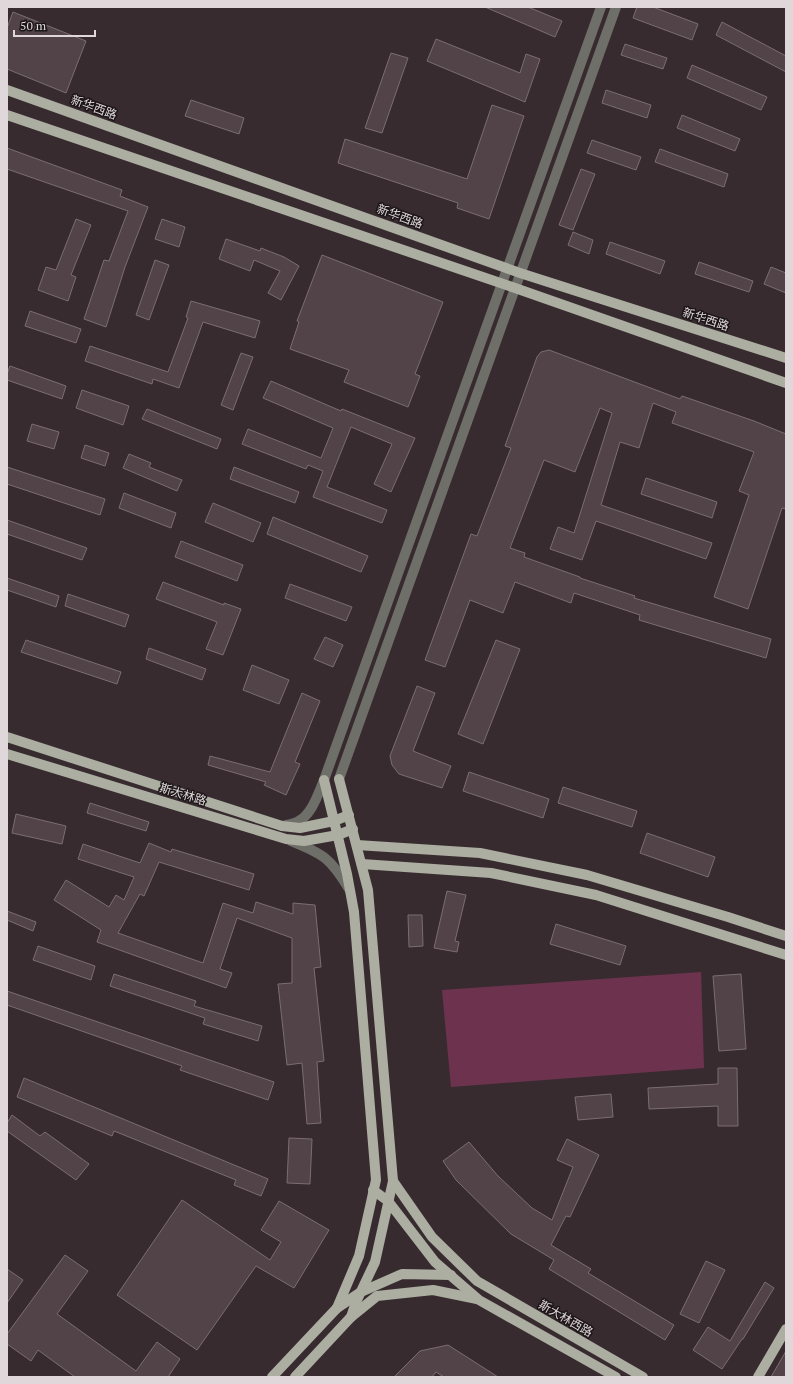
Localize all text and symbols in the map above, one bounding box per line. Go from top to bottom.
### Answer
scale bar [14,12,95,38]
text: 50 m [20,18,47,33]
street label: 新华西路 [69,92,119,122]
street label: 新华西路 [375,201,425,231]
street label: 新华西路 [681,304,731,334]
street label: 斯大林路 [158,780,208,808]
street label: 斯大林西路 [536,1297,596,1339]

